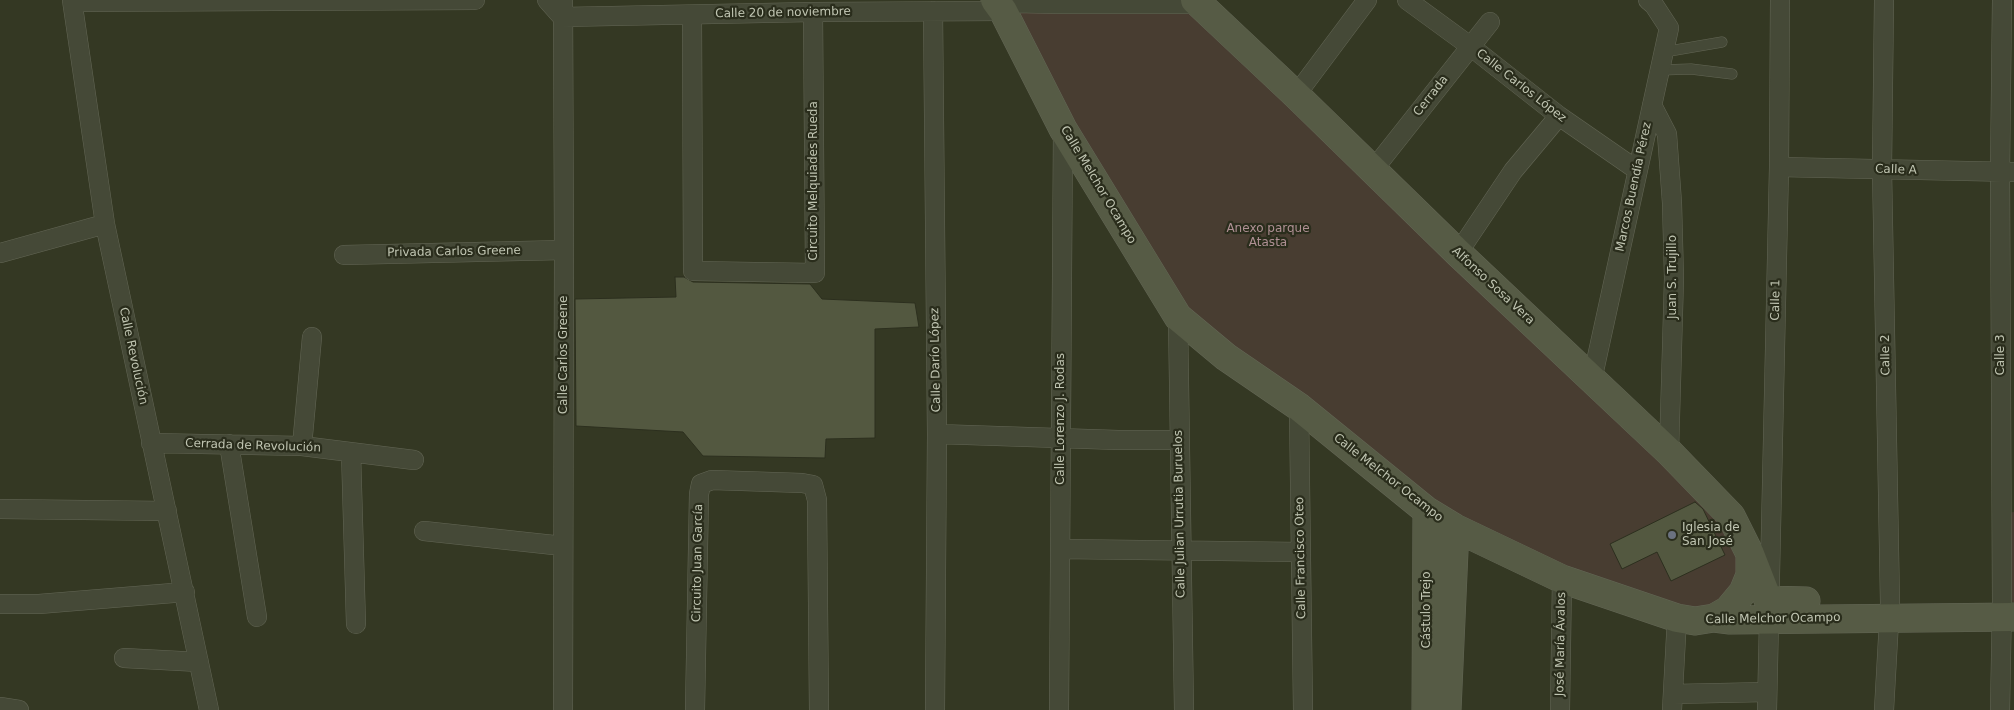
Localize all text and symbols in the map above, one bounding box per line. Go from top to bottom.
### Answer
street label: Calle 20 de noviembre [715,5,851,21]
street label: Calle Carlos López [1473,46,1569,126]
street label: Cerrada [1411,73,1451,119]
street label: Circuito Melquiades Rueda [807,101,821,261]
street label: Marcos Buendía Pérez [1613,121,1655,253]
street label: Calle Melchor Ocampo [1057,123,1139,247]
street label: Calle A [1875,162,1917,178]
park label: Anexo parque Atasta [1226,222,1310,250]
street label: Juan S. Trujillo [1666,235,1680,319]
street label: Privada Carlos Greene [387,244,521,260]
street label: Alfonso Sosa Vera [1449,244,1537,328]
street label: Calle 1 [1768,279,1784,321]
street label: Calle Carlos Greene [557,296,571,414]
street label: Calle Revolución [116,306,150,406]
street label: Calle Darío López [928,308,944,412]
street label: Calle 2 [1878,334,1894,376]
street label: Calle 3 [1994,334,2008,376]
street label: Calle Lorenzo J. Rodas [1054,353,1068,485]
street label: Calle Julian Urrutia Buruelos [1171,430,1189,598]
street label: Calle Melchor Ocampo [1330,431,1446,525]
street label: Cerrada de Revolución [185,436,321,456]
street label: Calle Francisco Oteo [1293,497,1309,619]
street label: Circuito Juan García [690,504,706,622]
place label: Iglesia de San José [1682,521,1740,549]
marker: Iglesia de San José [1666,529,1678,541]
street label: Cástulo Trejo [1420,571,1434,649]
street label: José María Ávalos [1553,592,1569,696]
street label: Calle Melchor Ocampo [1705,611,1841,627]

